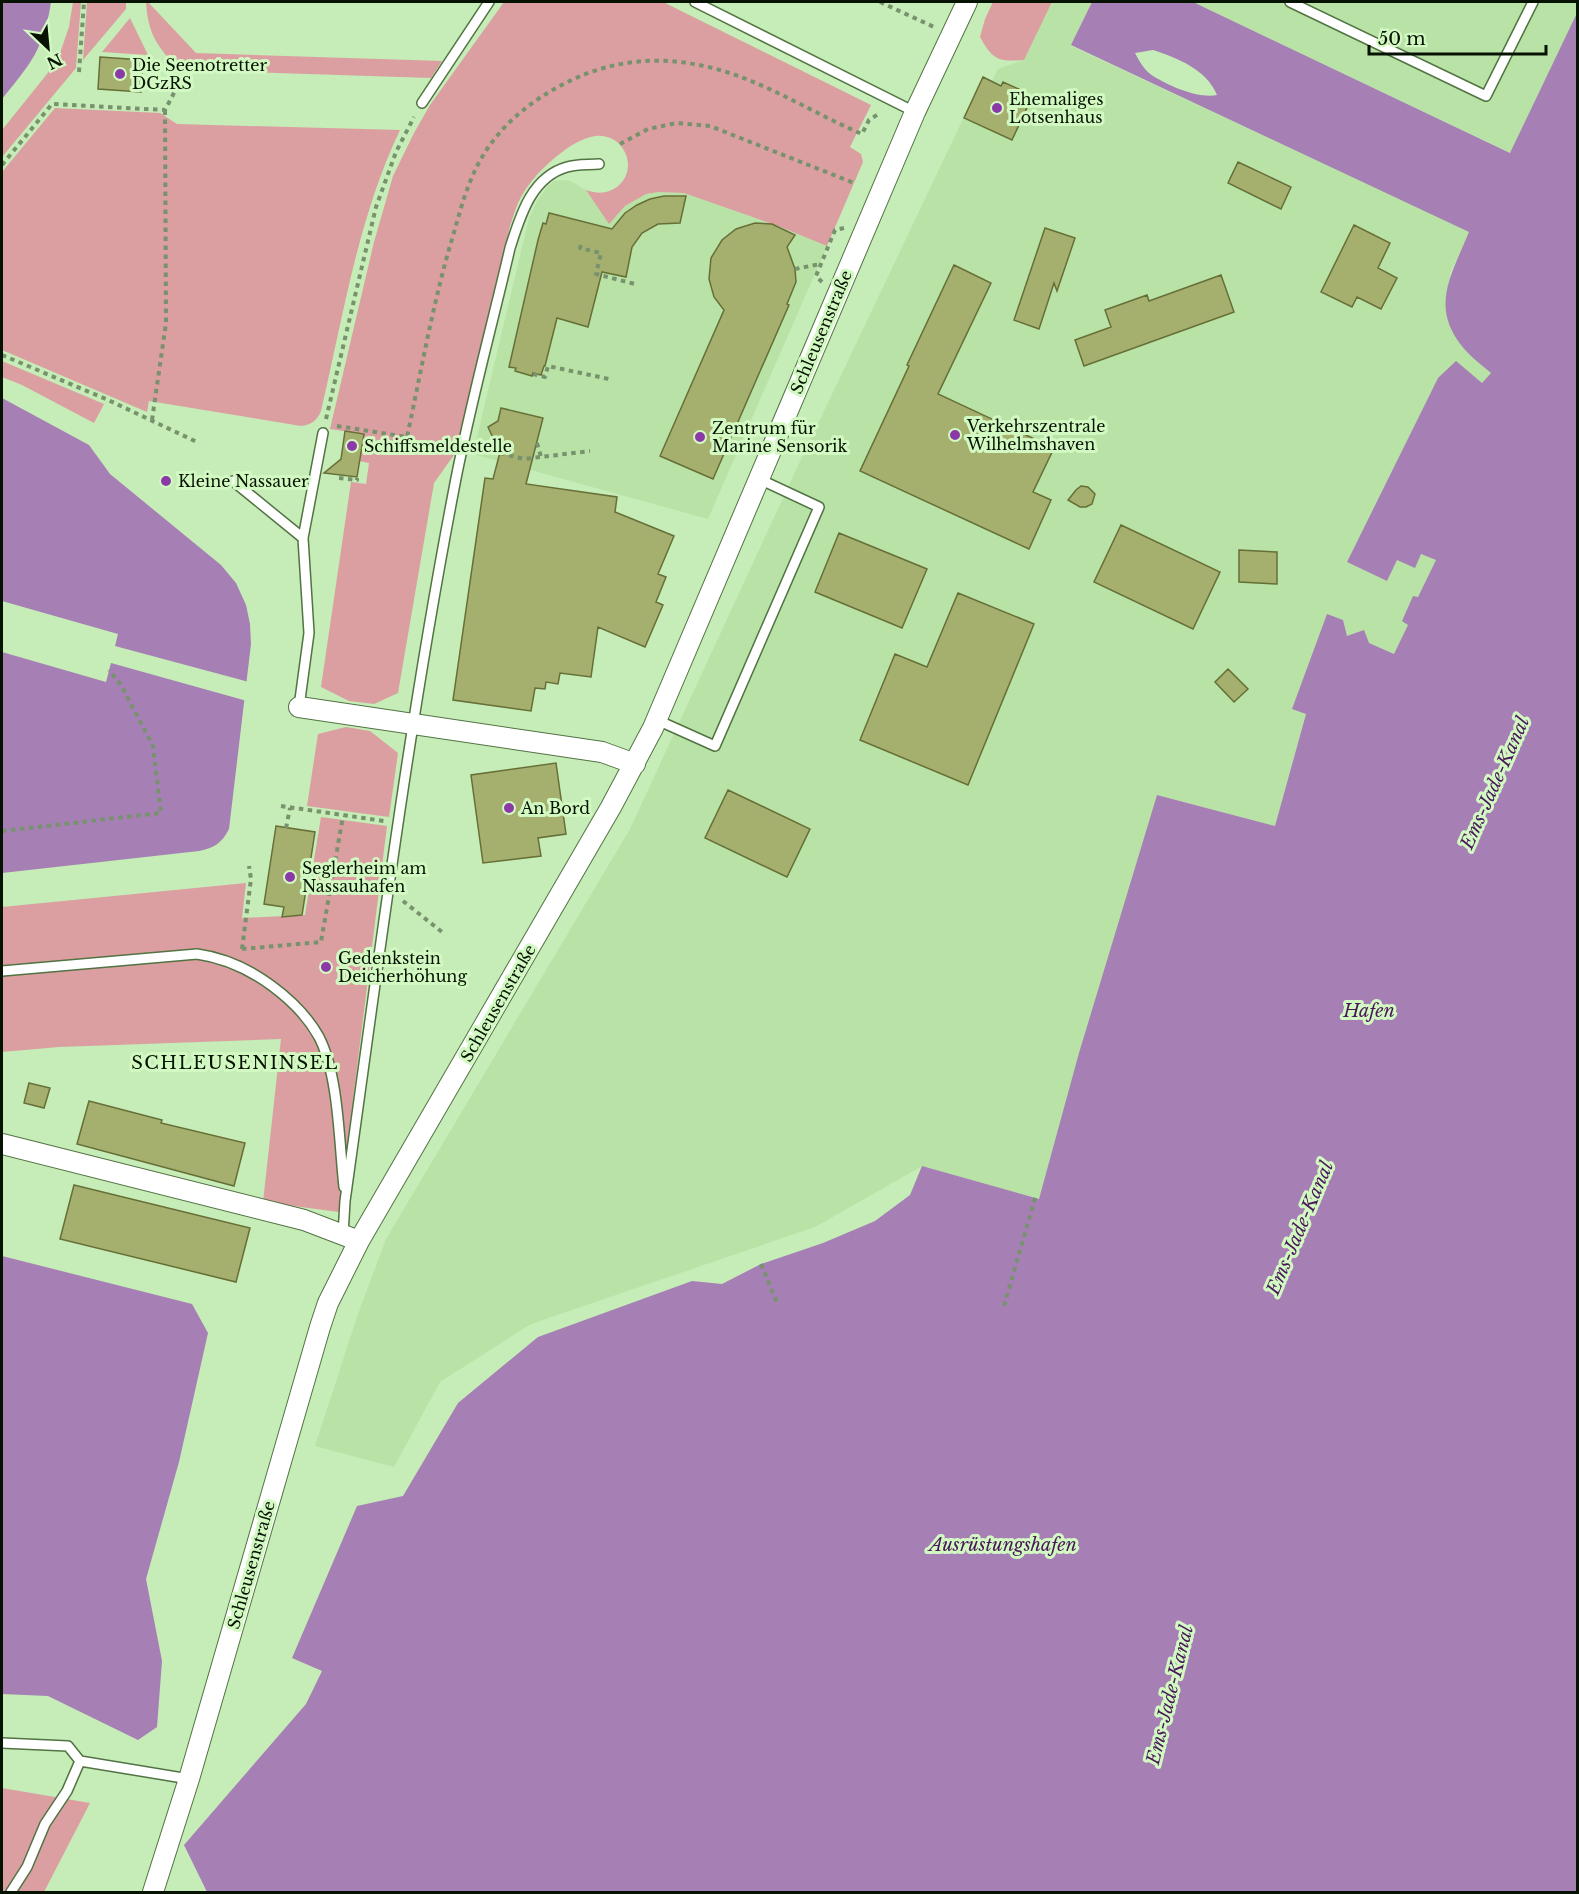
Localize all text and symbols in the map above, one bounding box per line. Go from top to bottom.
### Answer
north arrow [18,18,78,78]
scale bar [1369,18,1546,56]
text: 50 m [1378,28,1426,50]
text: N [43,49,66,74]
place label: Die Seenotretter DGzRS [132,55,267,93]
marker: Die Seenotretter DGzRS [113,67,127,81]
place label: Ehemaliges Lotsenhaus [1009,89,1103,127]
marker: Ehemaliges Lotsenhaus [990,101,1004,115]
street label: Schleusenstraße [786,267,856,397]
place label: Verkehrszentrale Wilhelmshaven [966,416,1105,454]
place label: Zentrum für Marine Sensorik [712,418,848,456]
marker: Verkehrszentrale Wilhelmshaven [948,428,962,442]
marker: Zentrum für Marine Sensorik [693,430,707,444]
place label: Schiffsmeldestelle [364,436,512,456]
marker: Schiffsmeldestelle [345,439,359,453]
place label: Kleine Nassauer [178,471,309,491]
marker: Kleine Nassauer [159,474,173,488]
water label: Ems-Jade-Kanal [1456,713,1534,853]
place label: An Bord [520,798,590,818]
marker: An Bord [502,801,516,815]
place label: Seglerheim am Nassauhafen [302,858,427,896]
marker: Seglerheim am Nassauhafen [283,870,297,884]
street label: Schleusenstraße [456,941,540,1065]
place label: Gedenkstein Deicherhöhung [338,948,467,986]
marker: Gedenkstein Deicherhöhung [319,960,333,974]
water label: Hafen [1342,1000,1395,1022]
district label: SCHLEUSENINSEL [131,1052,339,1074]
water label: Ems-Jade-Kanal [1262,1158,1338,1299]
street label: Schleusenstraße [223,1499,279,1631]
water label: Ausrüstungshafen [927,1534,1077,1556]
water label: Ems-Jade-Kanal [1142,1623,1198,1768]

